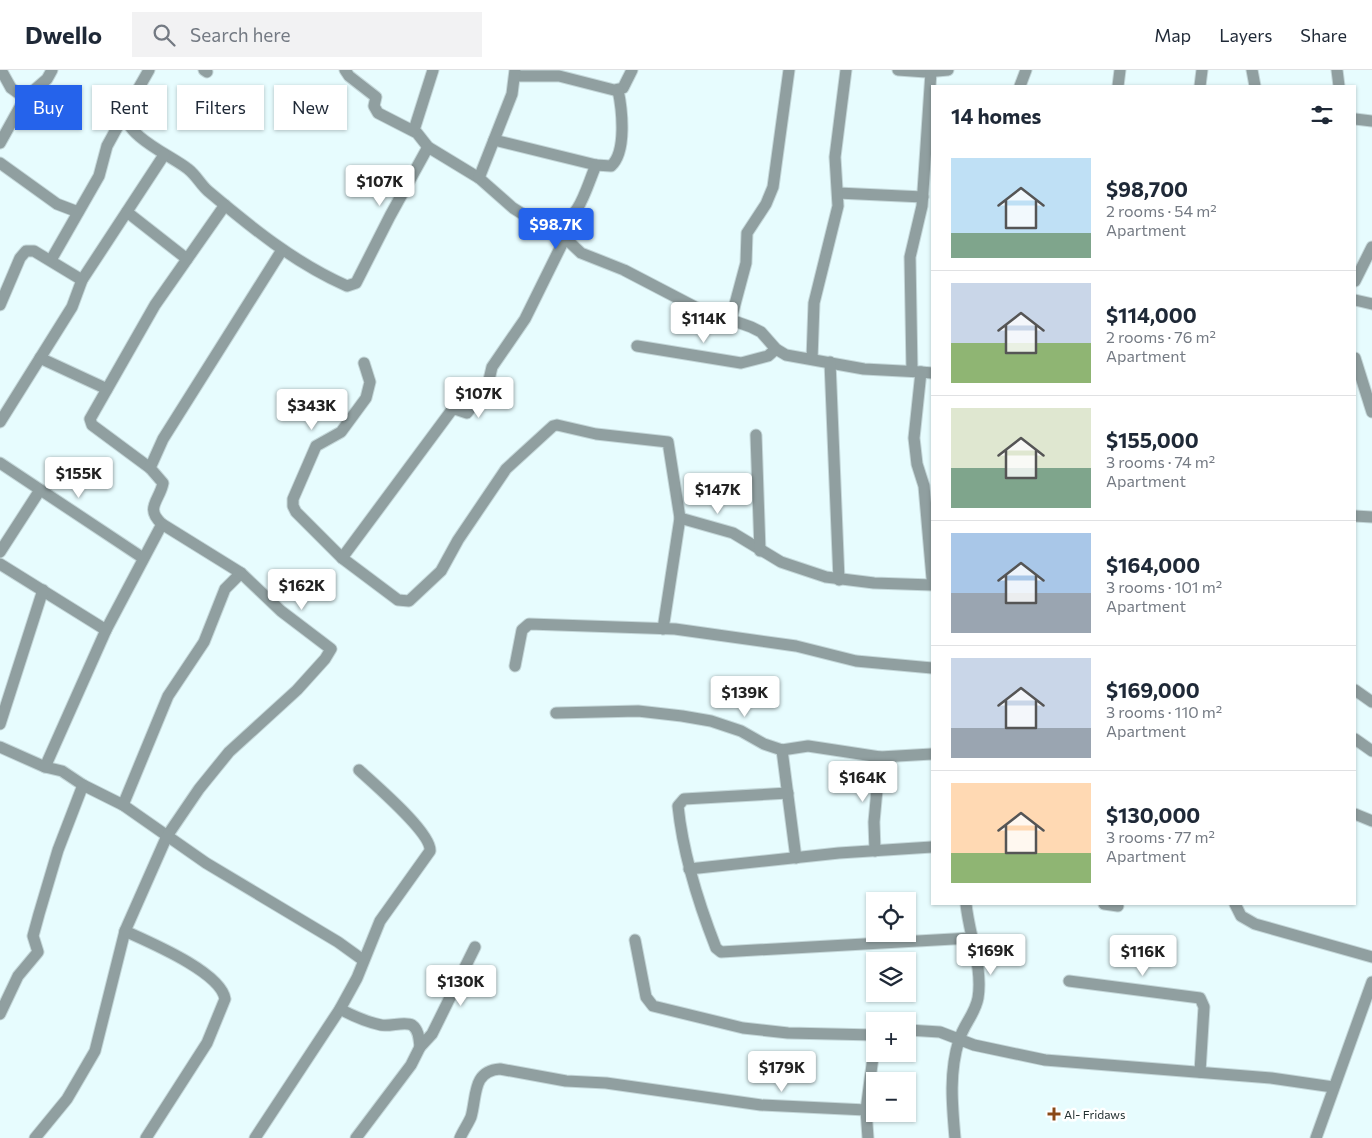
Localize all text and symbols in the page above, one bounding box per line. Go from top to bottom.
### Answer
search box [132,12,482,57]
text: Dwello [25,20,102,49]
icon: search [150,21,178,49]
text: Search here [190,23,291,46]
text: Map [1154,24,1191,46]
text: Layers [1219,24,1272,46]
text: Share [1300,24,1347,46]
chip: Buy [15,85,82,130]
chip: Rent [92,85,167,130]
chip: Filters [177,85,264,130]
chip: New [274,85,347,130]
icon: filters [1308,101,1336,129]
text: 14 homes [951,103,1041,128]
pin: $107K [345,164,415,207]
text: $107K [357,171,403,190]
text: $98,700 [1106,176,1188,201]
icon: home [991,178,1051,238]
text: 2 rooms · 54 m² [1106,201,1217,220]
pin: $98.7K [515,208,597,250]
text: $98.7K [530,214,582,233]
text: Apartment [1106,220,1186,239]
pin: $114K [669,302,739,344]
text: $114,000 [1106,302,1197,327]
icon: home [991,303,1051,363]
text: $114K [682,308,726,327]
text: 2 rooms · 76 m² [1106,327,1216,346]
text: Apartment [1106,346,1186,365]
pin: $107K [444,376,514,419]
text: $107K [456,383,502,402]
pin: $343K [277,388,347,431]
text: $343K [288,395,336,414]
text: $155,000 [1106,427,1199,452]
icon: home [991,428,1051,488]
text: 3 rooms · 74 m² [1106,452,1215,471]
pin: $155K [44,456,114,499]
text: $155K [56,463,102,482]
text: Apartment [1106,471,1186,490]
pin: $147K [683,472,753,515]
text: $147K [695,479,741,498]
text: $164,000 [1106,552,1200,577]
icon: home [991,553,1051,613]
pin: $162K [267,568,337,611]
text: $162K [279,575,325,594]
text: 3 rooms · 101 m² [1106,577,1222,596]
text: Apartment [1106,596,1186,615]
pin: $139K [710,676,780,718]
text: $169,000 [1106,677,1200,702]
icon: home [991,678,1051,738]
text: $139K [722,682,768,701]
text: 3 rooms · 110 m² [1106,702,1222,721]
text: Apartment [1106,721,1186,740]
pin: $164K [828,760,898,803]
text: $164K [839,767,887,786]
text: $130,000 [1106,802,1200,827]
icon: home [991,803,1051,863]
text: 3 rooms · 77 m² [1106,827,1215,846]
text: Apartment [1106,846,1186,865]
map controls [866,892,916,1122]
button: locate [866,892,916,942]
pin: $169K [956,934,1026,976]
pin: $116K [1108,934,1178,977]
text: $169K [967,940,1015,959]
text: $116K [1121,941,1165,960]
button: layers [866,952,916,1002]
pin: $130K [426,964,496,1007]
text: $130K [437,971,485,990]
button: + [866,1012,916,1062]
pin: $179K [747,1050,817,1093]
text: $179K [759,1057,805,1076]
button: − [866,1072,916,1122]
place label: Al- Fridaws [1064,1107,1125,1121]
marker: Al- Fridaws [1048,1108,1060,1120]

